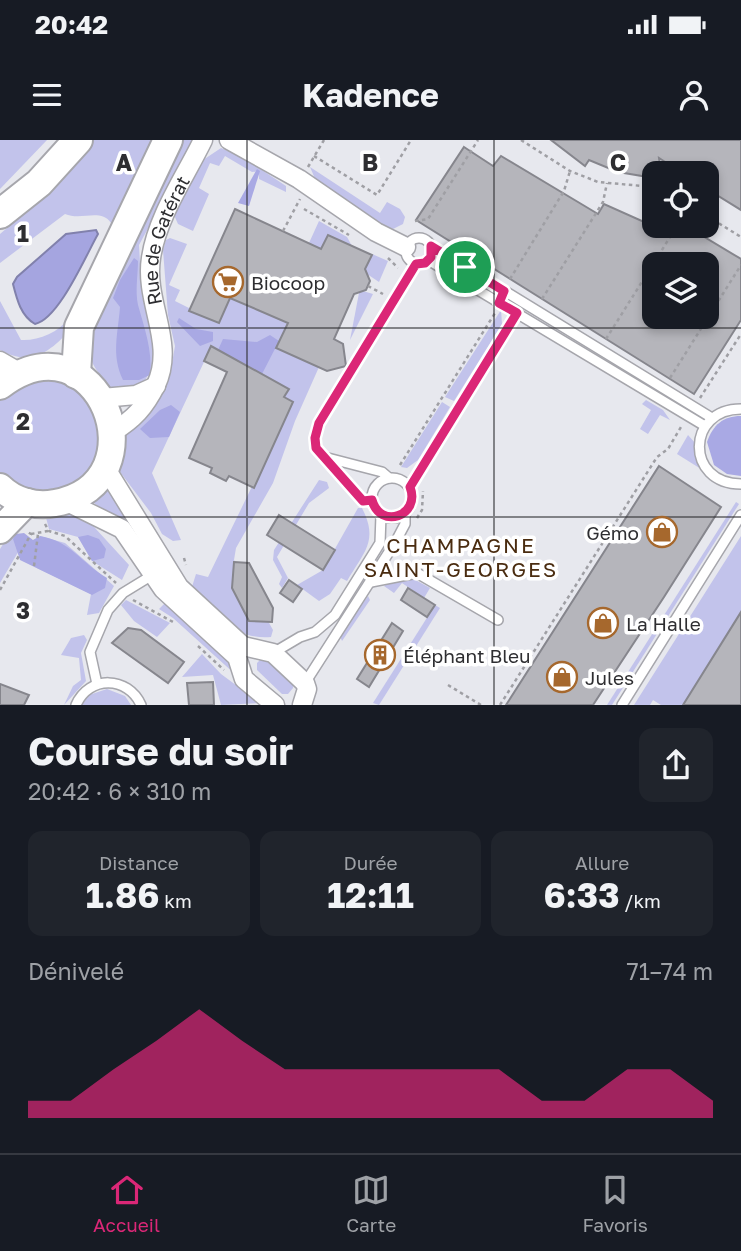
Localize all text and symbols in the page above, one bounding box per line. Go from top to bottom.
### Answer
text: 20:42 [35,9,108,40]
icon: menu [28,76,66,114]
text: Kadence [302,76,439,114]
icon: person [675,76,713,114]
text: A [116,148,133,176]
text: B [362,148,378,176]
text: C [610,148,626,176]
map controls [642,161,719,329]
button: locate [642,161,719,238]
street label: Rue de Gatérat [138,171,194,307]
text: 1 [17,219,29,247]
pin [435,237,495,297]
icon: arrive [446,248,484,286]
button: layers [642,252,719,329]
supermarket icon: Biocoop [211,265,245,299]
place label: Biocoop [251,271,325,294]
text: 2 [16,407,30,435]
shop icon: Gémo [645,515,679,549]
place label: Gémo [586,521,639,544]
district label: CHAMPAGNE SAINT-GEORGES [364,532,558,582]
text: 3 [16,596,30,624]
shop icon: La Halle [586,606,620,640]
place label: La Halle [626,612,701,635]
building icon: Éléphant Bleu [363,638,397,672]
place label: Éléphant Bleu [403,644,531,667]
shop icon: Jules [545,660,579,694]
place label: Jules [585,666,634,689]
text: Course du soir [28,728,293,773]
button: share [639,728,713,802]
text: 20:42 · 6 × 310 m [28,777,211,805]
text: Distance [99,851,179,874]
text: Durée [343,851,398,874]
text: Allure [575,851,629,874]
text: 1.86 [86,874,160,916]
text: 12:11 [327,874,414,916]
text: 6:33 [543,874,620,916]
text: km [160,889,192,912]
text: /km [620,889,661,912]
text: Dénivelé [28,957,124,985]
text: 71–74 m [627,957,713,985]
tab: Accueil [93,1171,160,1236]
tab: Carte [346,1171,396,1236]
tab: Favoris [582,1171,648,1236]

